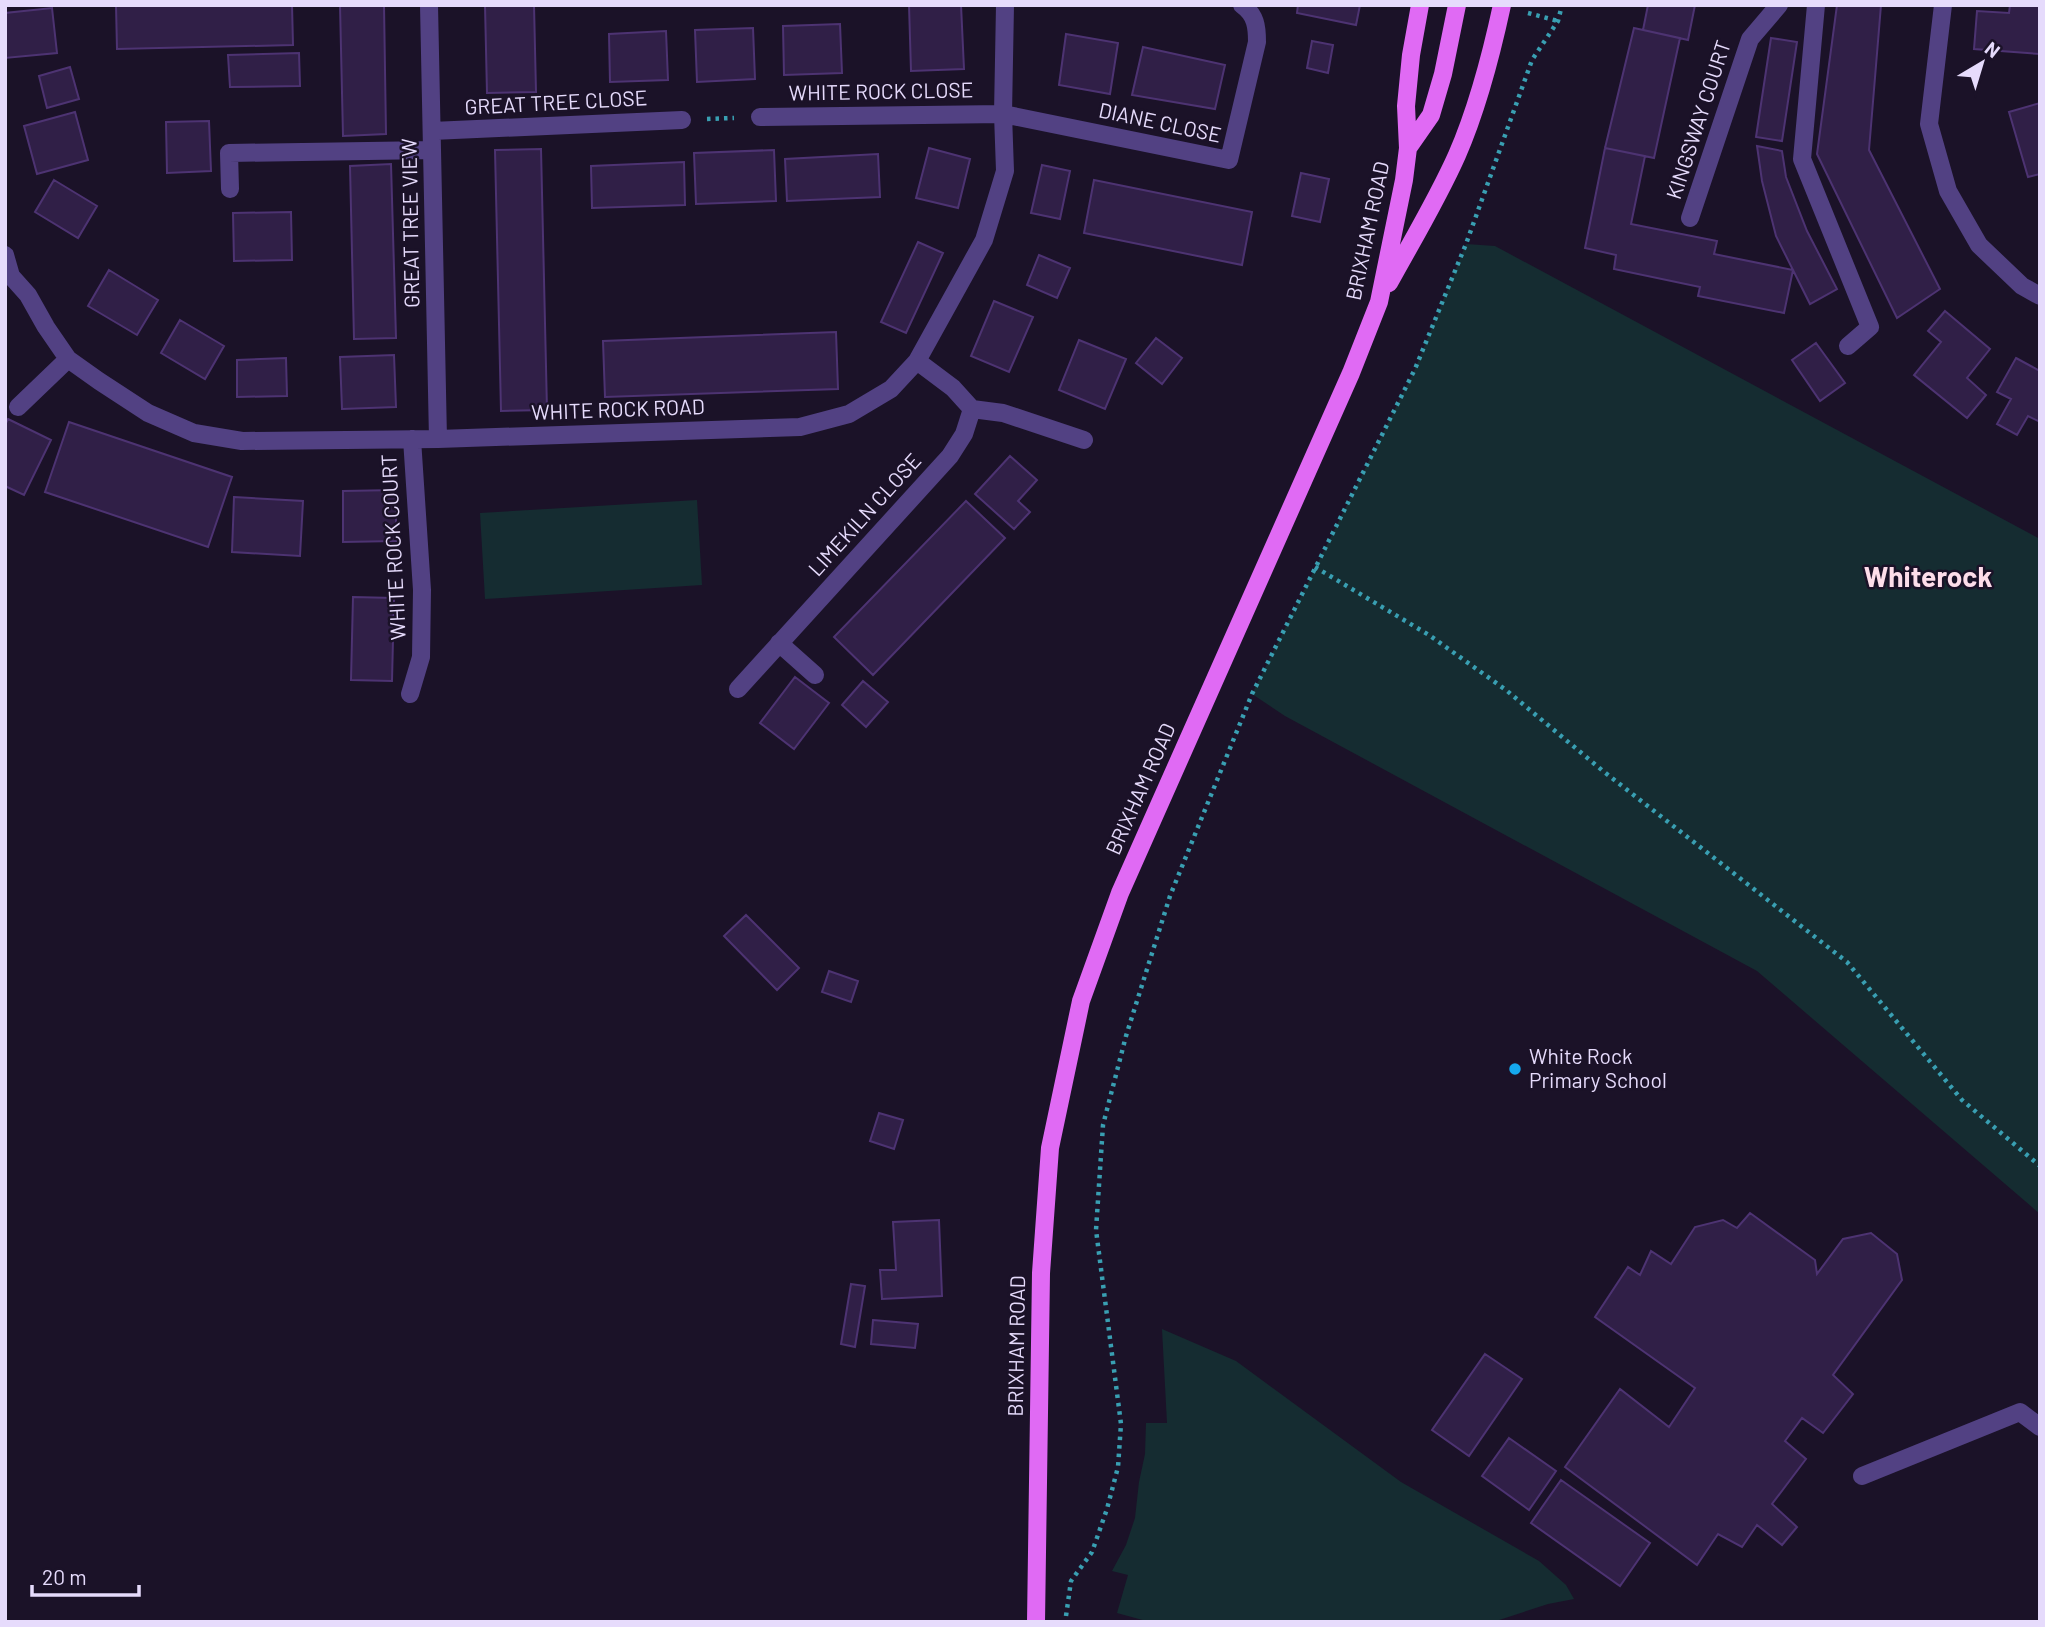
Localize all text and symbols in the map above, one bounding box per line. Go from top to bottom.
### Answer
north arrow [1947,28,2017,98]
text: N [1981,36,2005,62]
street label: KINGSWAY COURT [1660,37,1735,202]
street label: WHITE ROCK CLOSE [788,76,974,105]
street label: GREAT TREE CLOSE [464,84,648,119]
street label: DIANE CLOSE [1097,96,1224,147]
street label: GREAT TREE VIEW [396,138,423,308]
street label: BRIXHAM ROAD [1340,159,1393,302]
street label: WHITE ROCK ROAD [531,393,705,424]
street label: LIMEKILN CLOSE [802,448,925,580]
street label: WHITE ROCK COURT [375,453,410,641]
district label: Whiterock [1864,559,1992,593]
street label: BRIXHAM ROAD [1099,719,1180,858]
place label: White Rock Primary School [1529,1043,1667,1092]
marker: White Rock Primary School [1507,1061,1523,1077]
street label: BRIXHAM ROAD [1002,1275,1029,1417]
scale bar [32,1554,138,1598]
text: 20 m [42,1564,87,1589]

